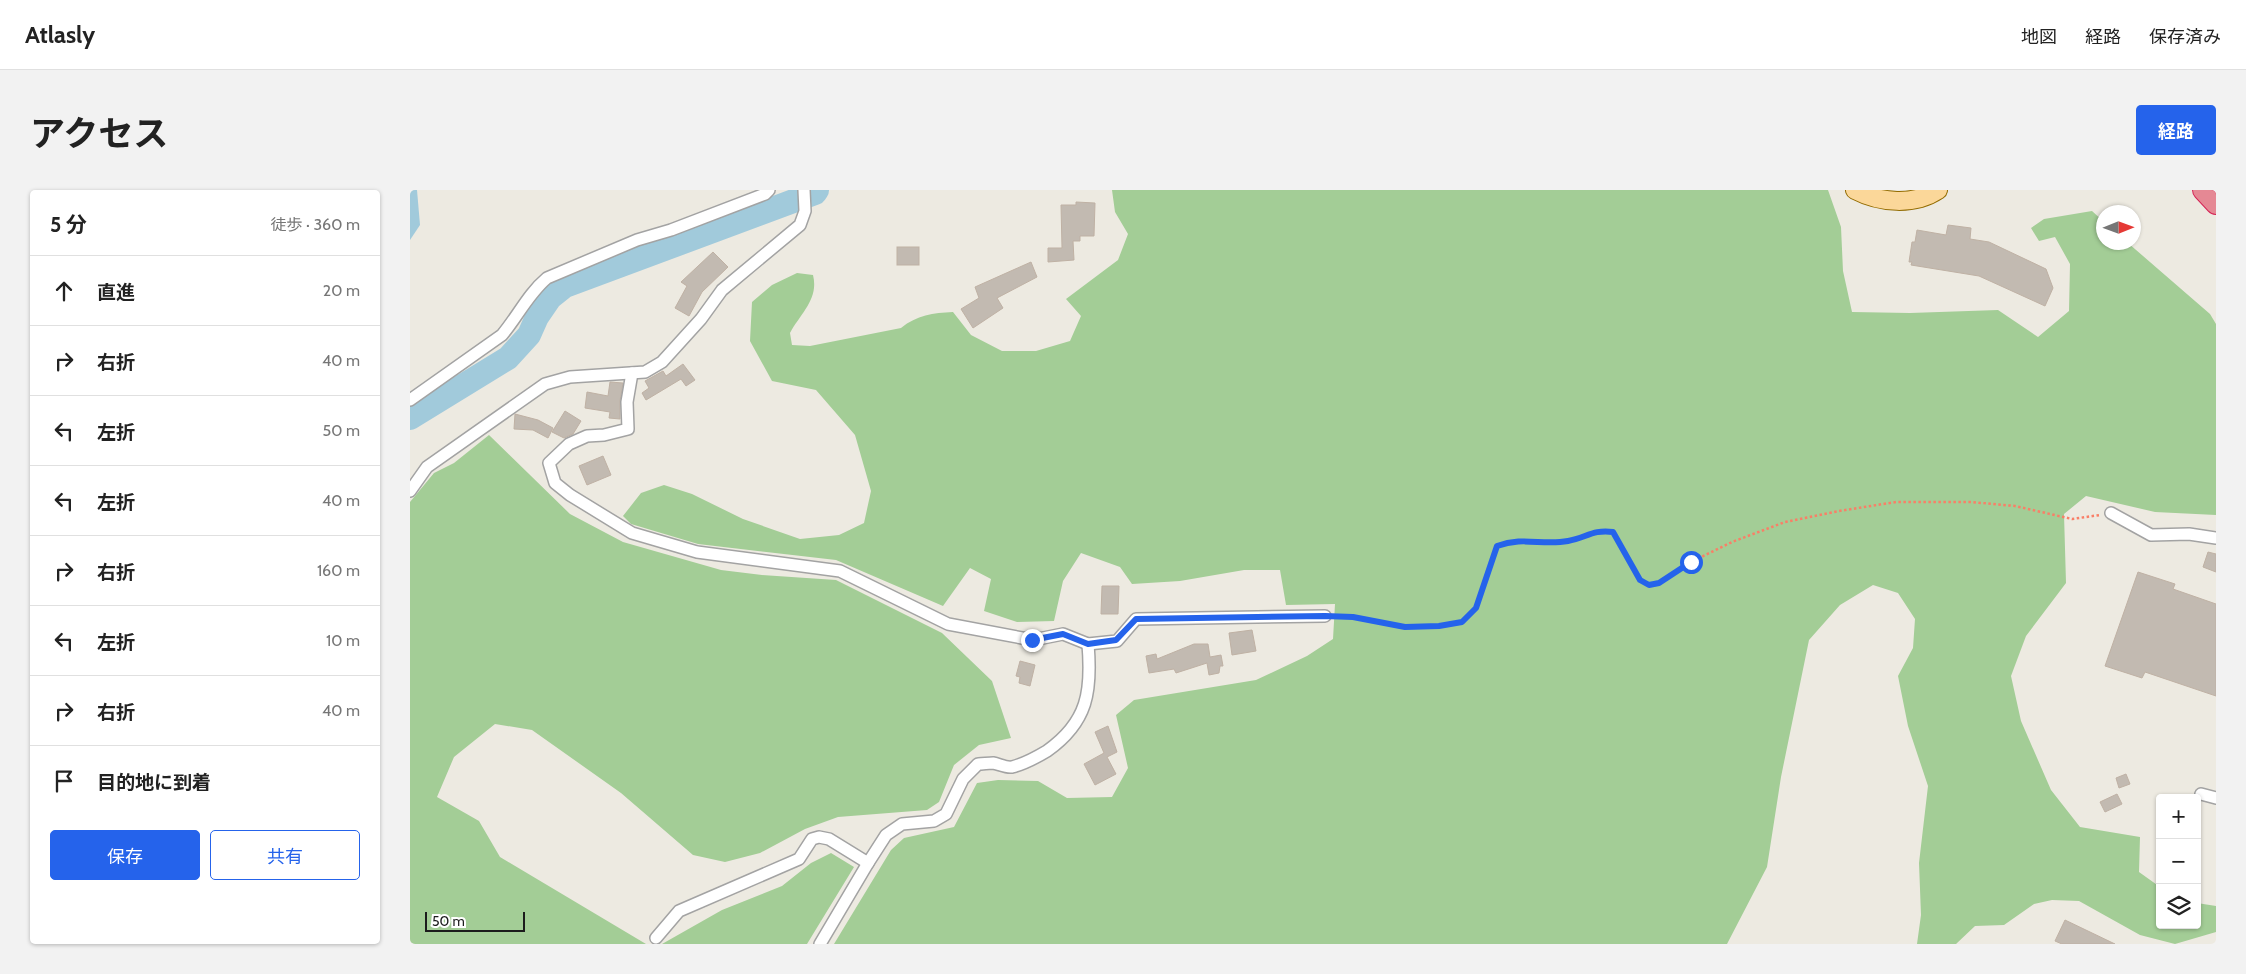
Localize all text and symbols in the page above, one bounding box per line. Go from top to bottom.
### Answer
text: Atlasly [25,20,95,49]
text: 地図 [2021,26,2057,48]
text: 経路 [2085,26,2121,48]
text: 保存済み [2149,26,2221,48]
button: 経路 [2136,105,2216,155]
text: アクセス [30,112,168,155]
north arrow [2096,205,2141,250]
text: 5 分 [50,212,87,237]
text: 徒歩 · 360 m [270,215,360,234]
icon: ahead [50,277,78,305]
text: 直進 [97,281,135,304]
text: 20 m [323,281,360,300]
icon: right [50,347,78,375]
text: 右折 [97,351,135,374]
text: 40 m [322,351,360,370]
icon: left [50,417,78,445]
text: 左折 [97,421,135,444]
text: 50 m [323,421,360,440]
icon: left [50,487,78,515]
text: 左折 [97,491,135,514]
text: 40 m [322,491,360,510]
route start [1680,551,1703,574]
icon: right [50,557,78,585]
text: 右折 [97,561,135,584]
text: 160 m [317,561,360,580]
icon: left [50,627,78,655]
route end [1021,629,1044,652]
text: 左折 [97,631,135,654]
text: 10 m [326,631,360,650]
icon: right [50,697,78,725]
text: 右折 [97,701,135,724]
text: 40 m [322,701,360,720]
icon: arrive [50,767,78,795]
text: 目的地に到着 [97,771,211,794]
map controls [2156,794,2201,929]
button: + [2156,794,2201,839]
button: 保存 [50,830,200,880]
button: 共有 [210,830,360,880]
button: − [2156,839,2201,884]
button: layers [2156,884,2201,929]
scale bar [425,909,525,932]
text: 50 m [432,912,465,930]

